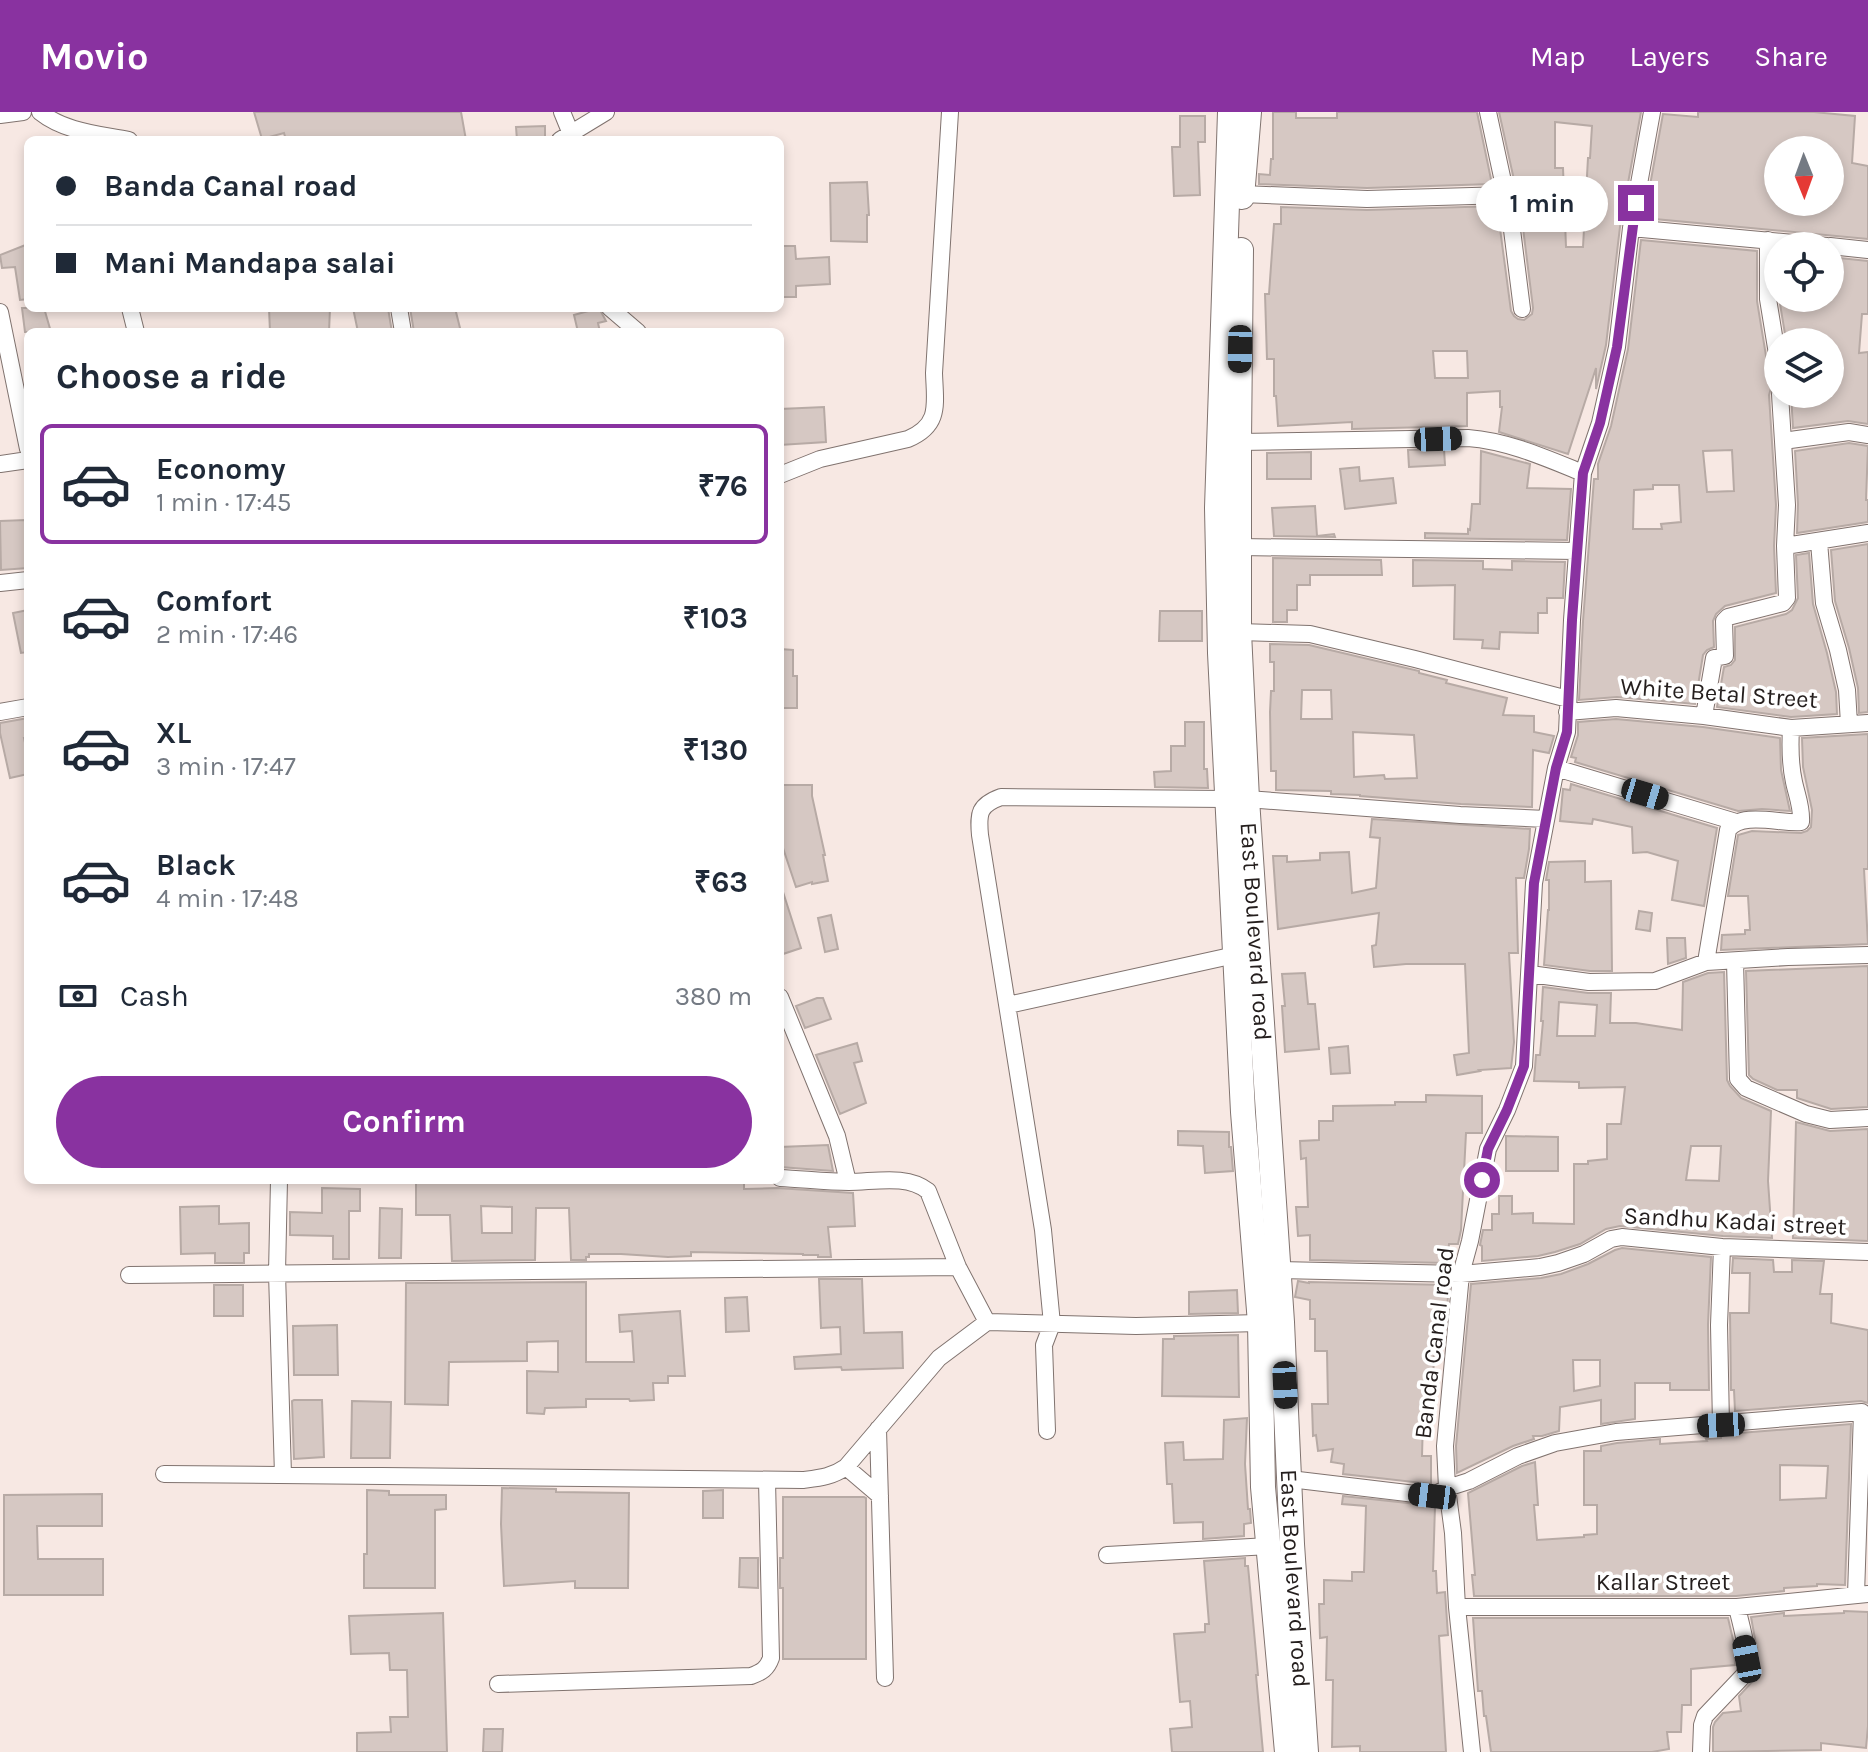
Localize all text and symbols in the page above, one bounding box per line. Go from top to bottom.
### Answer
text: Movio [40,34,148,79]
text: Map [1530,40,1585,73]
text: Layers [1629,40,1710,73]
text: Share [1754,40,1828,73]
north arrow [1764,136,1844,216]
map controls [1764,136,1844,408]
text: Banda Canal road [104,168,358,204]
callout: 1 min [1476,175,1608,231]
route end [1618,185,1654,221]
text: 1 min [1509,188,1575,219]
button: locate [1764,232,1844,312]
text: Mani Mandapa salai [104,245,396,281]
car [1228,325,1252,373]
button: layers [1764,328,1844,408]
text: Choose a ride [56,355,286,397]
car [1414,426,1462,452]
icon: car [60,448,132,520]
text: Economy [156,451,286,487]
text: ₹76 [698,468,748,504]
text: 1 min · 17:45 [156,487,292,518]
icon: car [60,580,132,652]
text: Comfort [156,583,272,619]
text: ₹103 [683,600,748,636]
text: 2 min · 17:46 [156,619,298,650]
street label: White Betal Street [1619,672,1819,714]
icon: car [60,712,132,784]
text: XL [156,715,191,751]
text: ₹130 [683,732,748,768]
text: 3 min · 17:47 [156,751,296,782]
car [1619,776,1671,812]
street label: East Boulevard road [1235,821,1277,1042]
icon: car [60,844,132,916]
text: Black [156,847,236,883]
text: ₹63 [694,864,748,900]
text: 4 min · 17:48 [156,883,299,914]
icon: cash [56,974,100,1018]
text: Cash [120,978,189,1014]
text: 380 m [675,981,752,1012]
button: Confirm [56,1076,752,1168]
route start [1464,1162,1500,1198]
street label: Sandhu Kadai street [1623,1201,1847,1241]
street label: Banda Canal road [1408,1246,1460,1440]
car [1272,1360,1298,1410]
car [1696,1412,1746,1438]
street label: East Boulevard road [1275,1468,1316,1688]
car [1407,1481,1457,1511]
street label: Kallar Street [1596,1568,1730,1596]
car [1731,1633,1763,1685]

